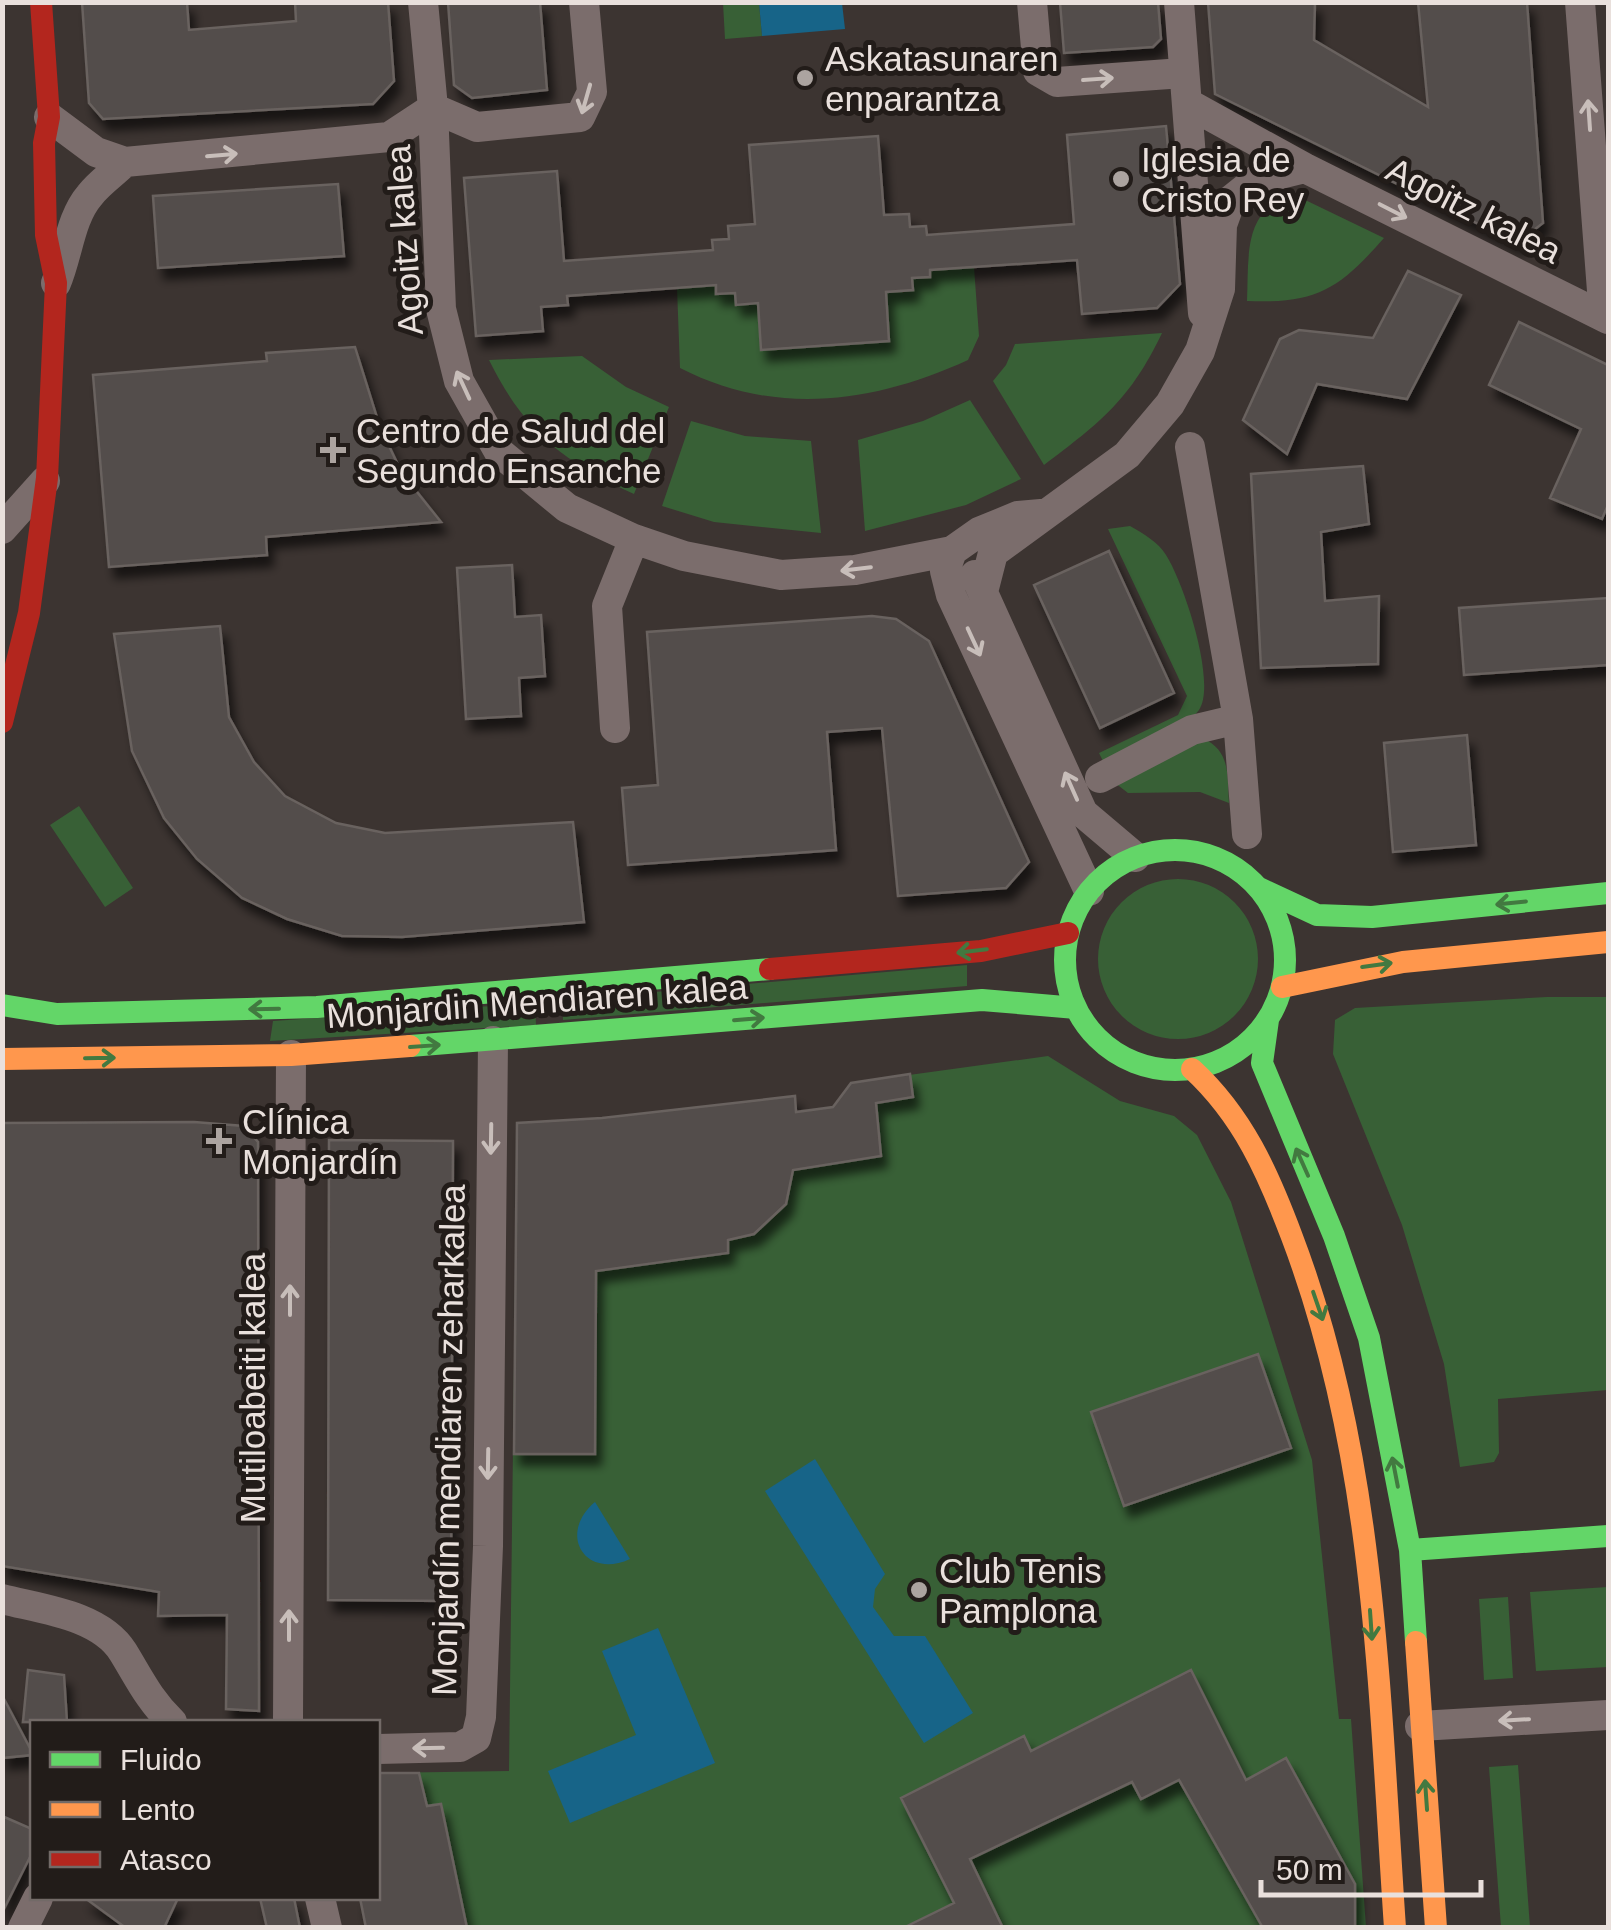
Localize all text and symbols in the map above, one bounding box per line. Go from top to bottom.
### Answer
place label: Askatasunaren enparantza [825,39,1058,118]
marker: Askatasunaren enparantza [794,67,816,89]
one-way arrow [1081,69,1113,88]
one-way arrow [576,82,594,114]
one-way arrow [1579,100,1598,132]
place label: Iglesia de Cristo Rey [1141,140,1305,219]
street label: Agoitz kalea [378,143,430,336]
one-way arrow [205,145,238,164]
street label: Agoitz kalea [1380,149,1568,271]
marker: Iglesia de Cristo Rey [1110,168,1132,190]
one-way arrow [1377,202,1407,221]
one-way arrow [452,370,471,400]
place label: Centro de Salud del Segundo Ensanche [356,411,665,490]
marker: Centro de Salud del Segundo Ensanche [320,437,346,463]
one-way arrow [840,560,872,578]
one-way arrow [965,626,984,656]
one-way arrow [1061,771,1079,802]
one-way arrow [1496,893,1528,912]
one-way arrow [956,942,989,961]
one-way arrow [1361,956,1393,974]
street label: Monjardin Mendiaren kalea [325,967,749,1035]
one-way arrow [249,999,281,1018]
one-way arrow [732,1010,764,1029]
one-way arrow [408,1036,440,1055]
one-way arrow [82,1048,115,1068]
place label: Clínica Monjardín [242,1102,398,1181]
one-way arrow [482,1122,500,1154]
marker: Clínica Monjardín [206,1128,232,1154]
one-way arrow [1292,1147,1310,1178]
street label: Monjardín mendiaren zeharkalea [424,1183,472,1696]
street label: Mutiloabeiti kalea [233,1252,272,1523]
one-way arrow [280,1285,300,1318]
one-way arrow [1311,1289,1329,1321]
one-way arrow [478,1446,498,1479]
one-way arrow [1385,1457,1404,1489]
place label: Club Tenis Pamplona [939,1551,1102,1630]
marker: Club Tenis Pamplona [908,1579,930,1601]
one-way arrow [1362,1609,1381,1641]
one-way arrow [280,1610,298,1642]
one-way arrow [1499,1711,1531,1730]
legend [30,1720,380,1900]
one-way arrow [413,1738,446,1758]
text: Fluido [120,1743,202,1776]
one-way arrow [1416,1780,1435,1812]
text: Lento [120,1793,195,1826]
scale bar [1261,1835,1481,1897]
text: Atasco [120,1843,212,1876]
text: 50 m [1276,1853,1343,1886]

